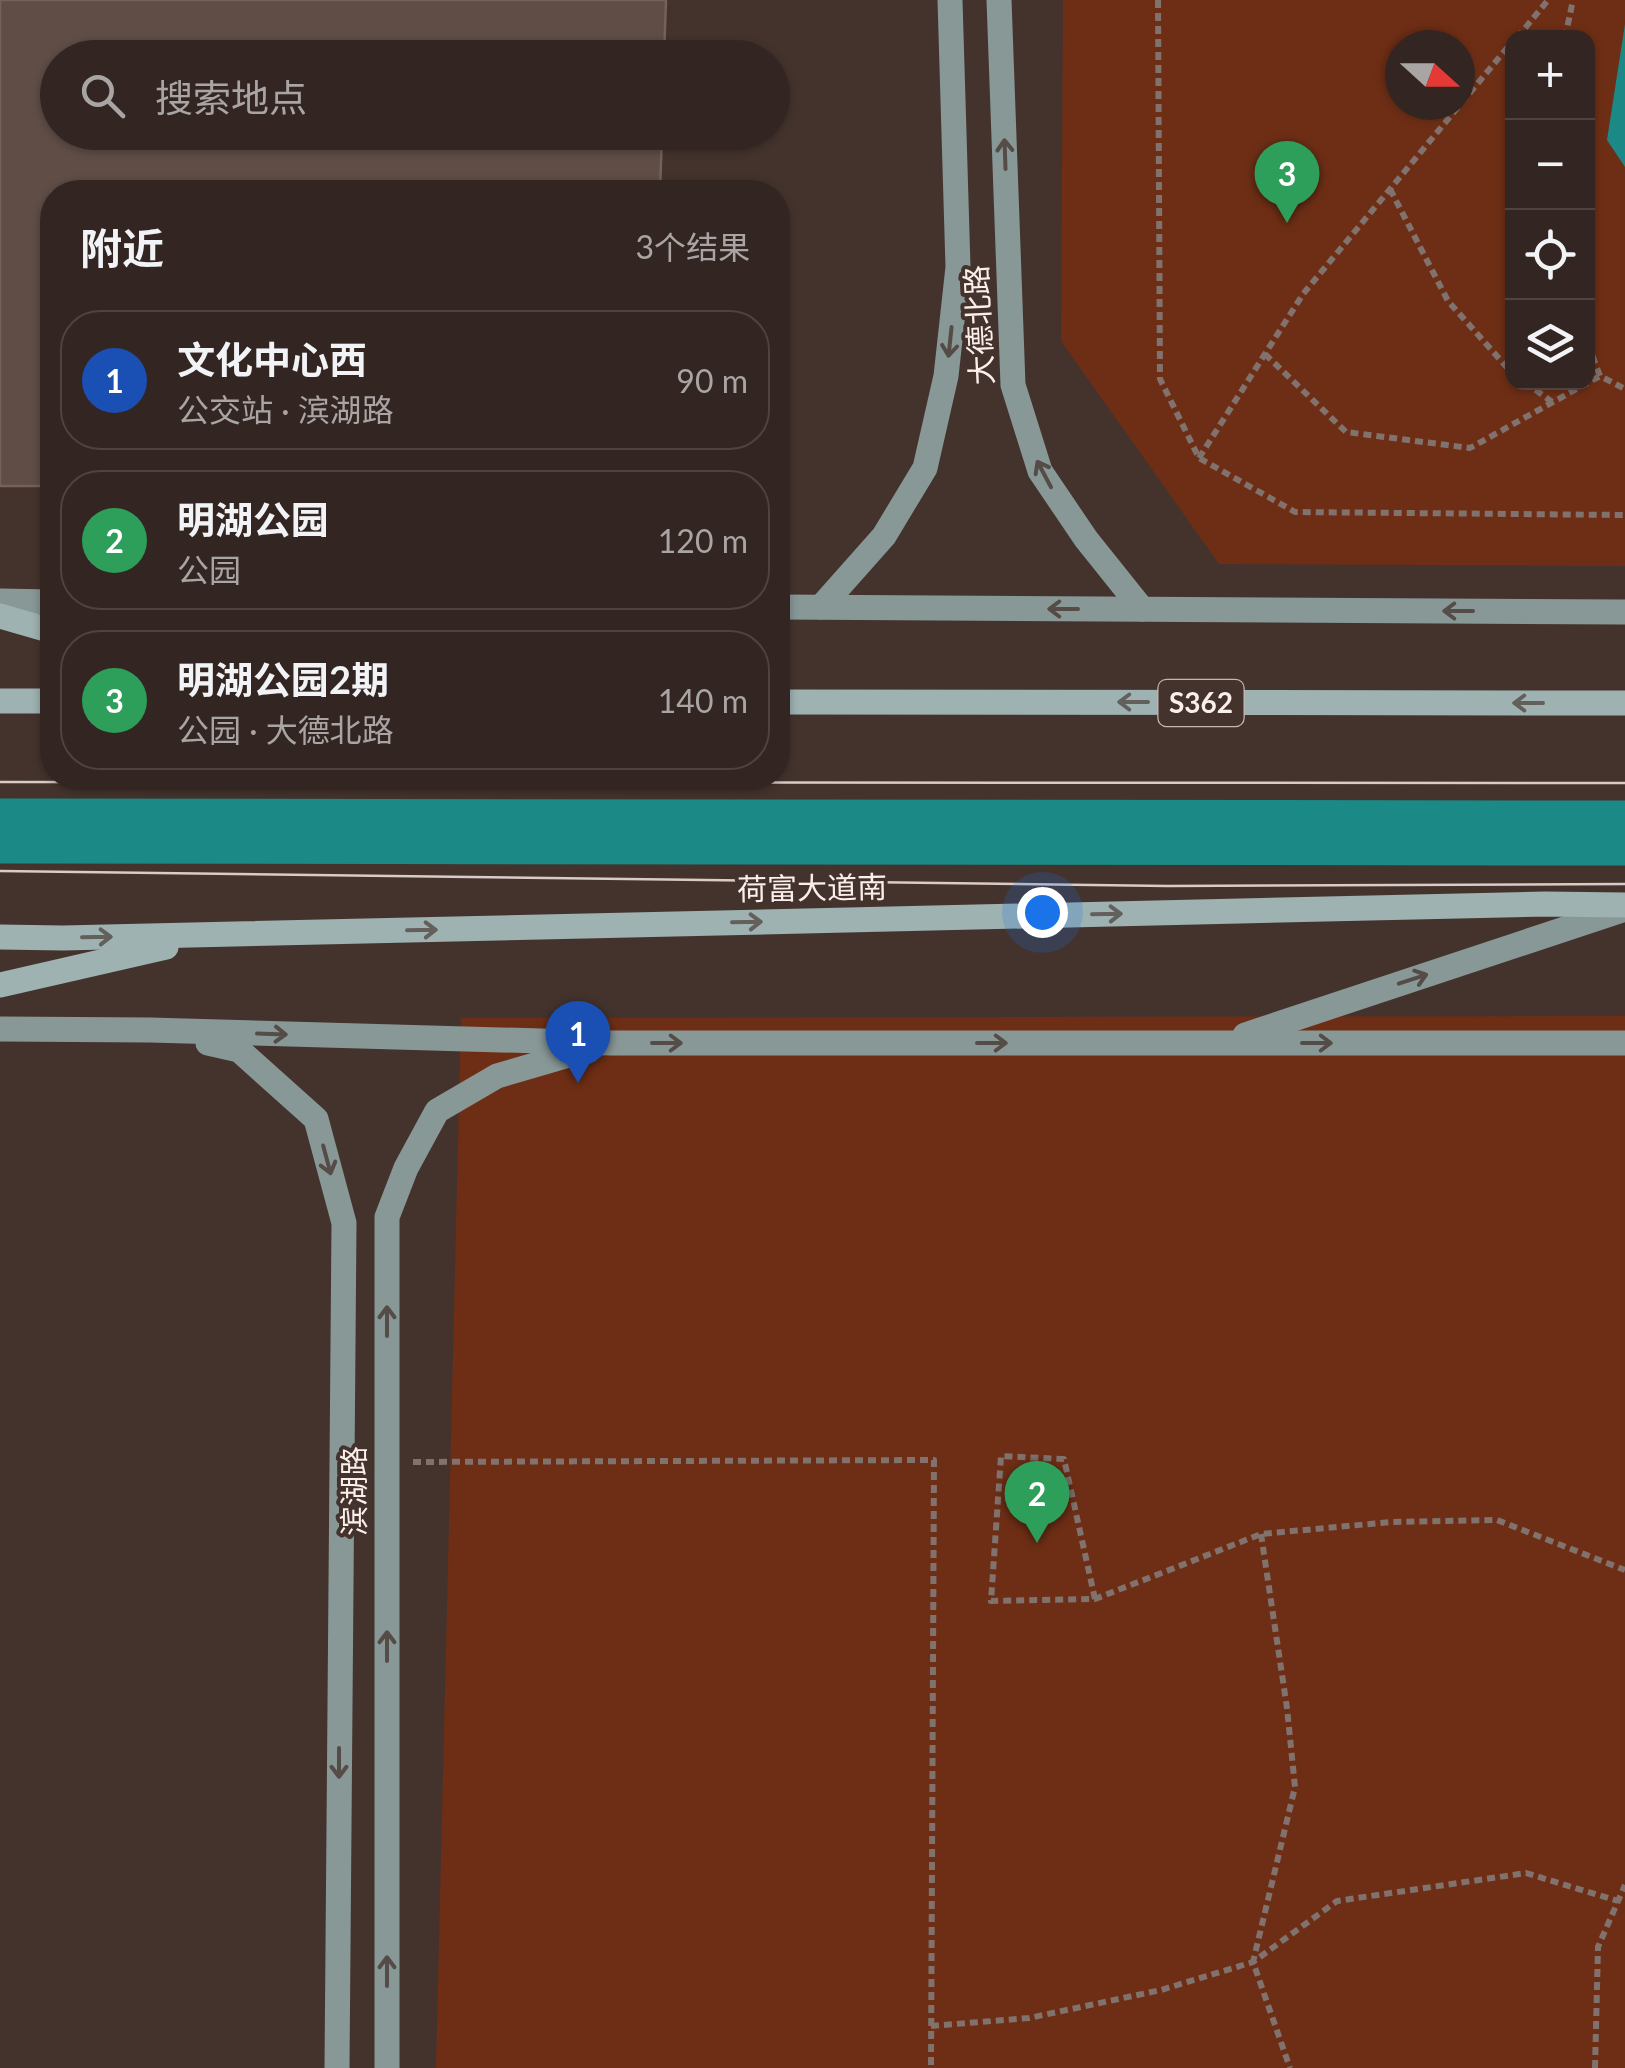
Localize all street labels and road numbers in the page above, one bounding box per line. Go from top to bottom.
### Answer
street label: 大德北路 [957,264,999,386]
road number: S362 [1158,680,1244,726]
street label: 荷富大道南 [737,868,887,906]
street label: 滨湖路 [335,1446,371,1536]

